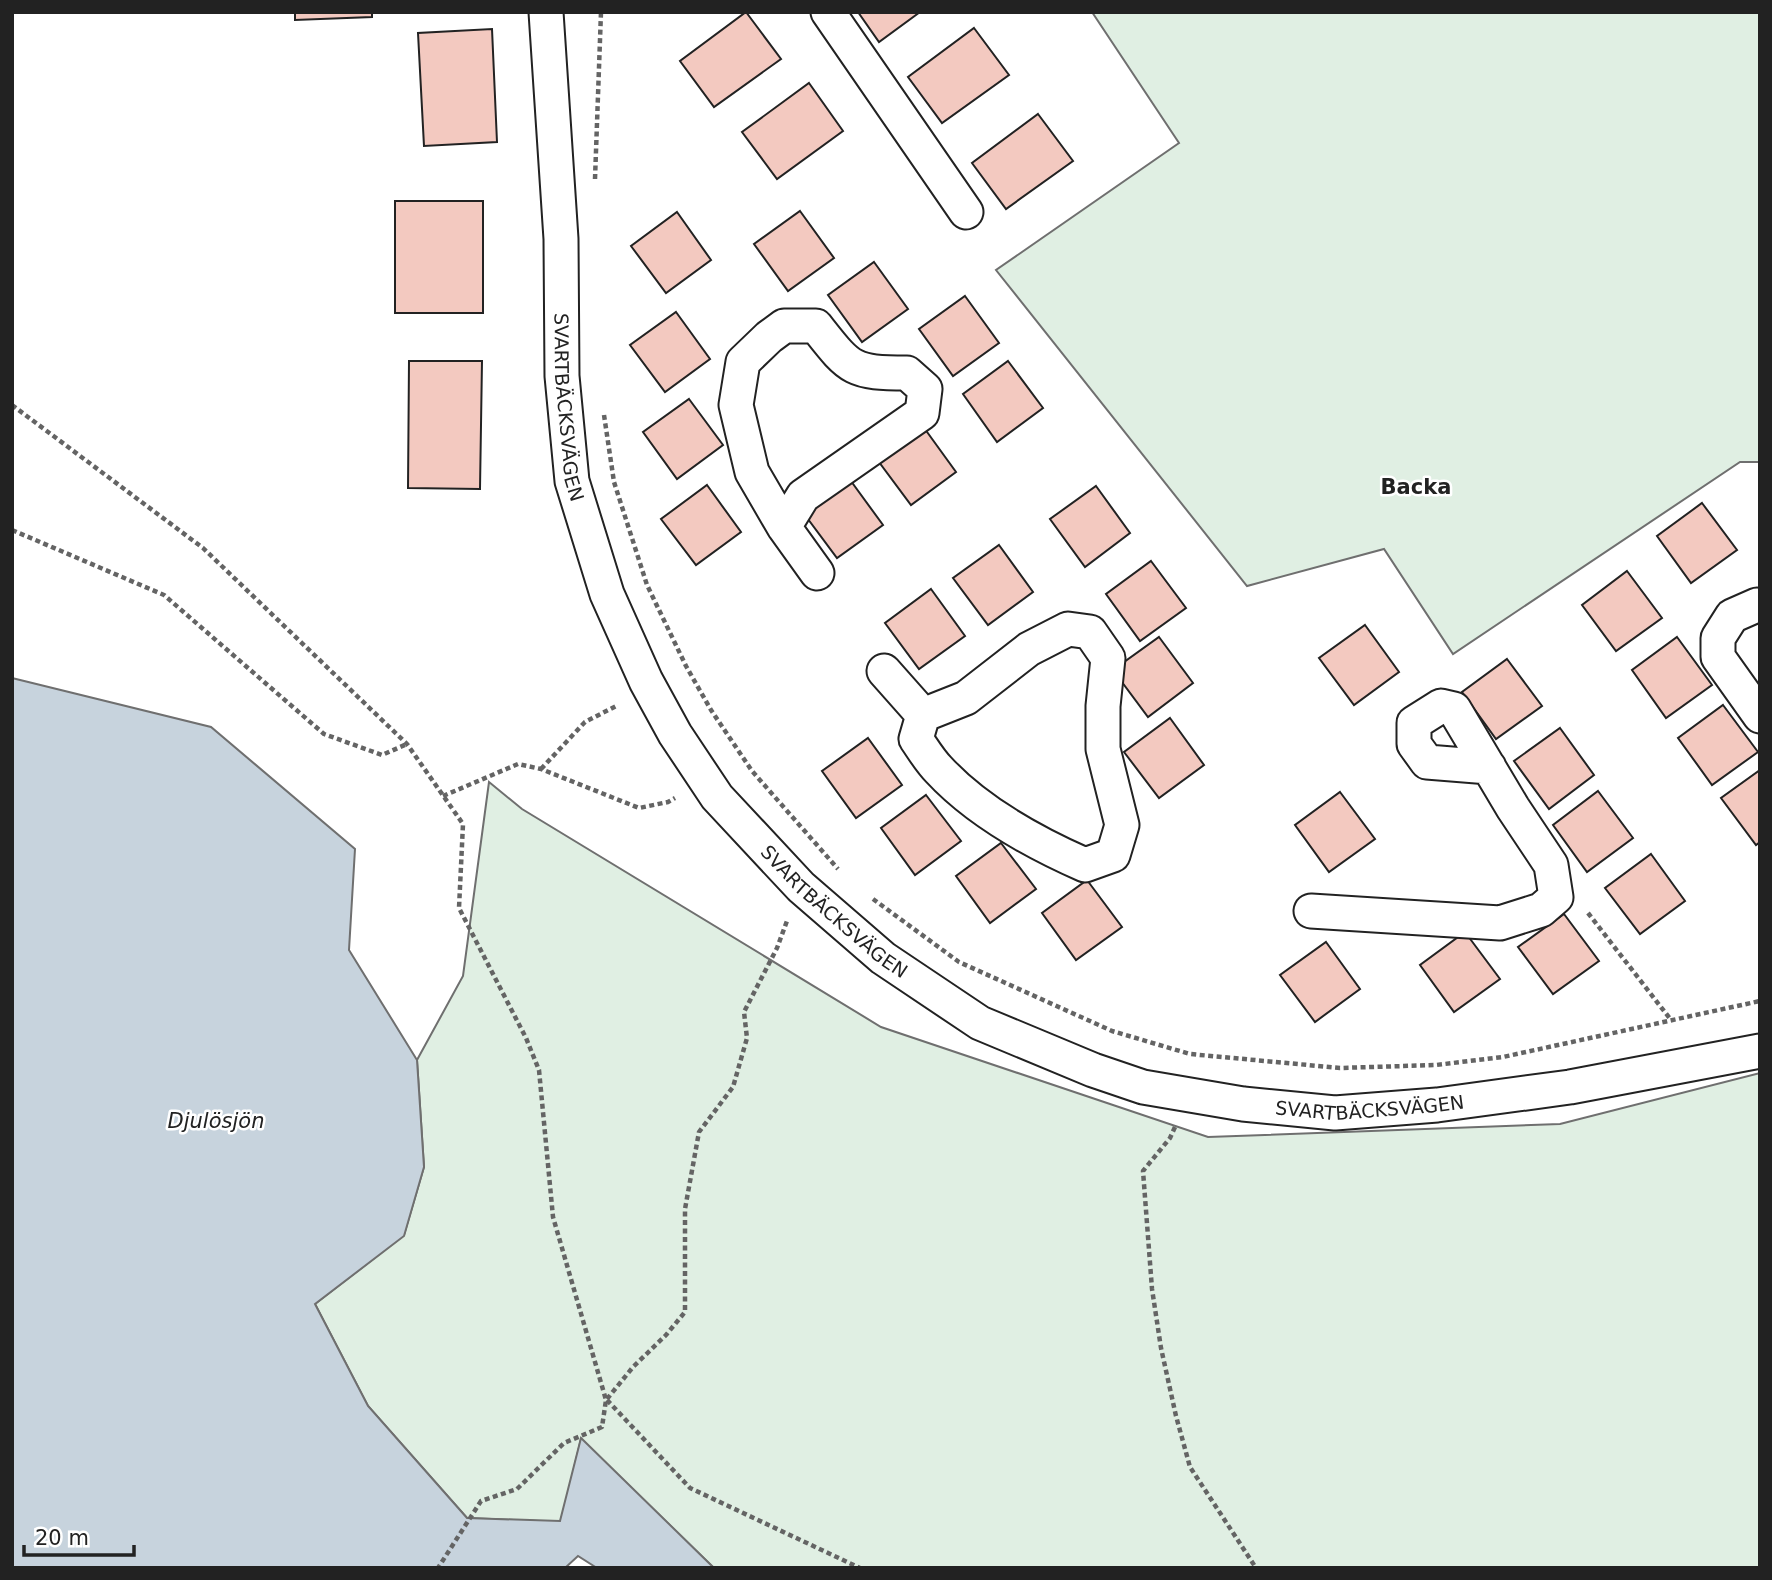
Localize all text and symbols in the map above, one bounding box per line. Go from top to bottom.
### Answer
street label: SVARTBÄCKSVÄGEN [551,313,589,504]
district label: Backa [1381,475,1451,499]
street label: SVARTBÄCKSVÄGEN [756,840,912,982]
street label: SVARTBÄCKSVÄGEN [1274,1090,1465,1124]
water label: Djulösjön [168,1109,264,1133]
scale bar [24,1514,135,1558]
text: 20 m [35,1526,89,1550]

